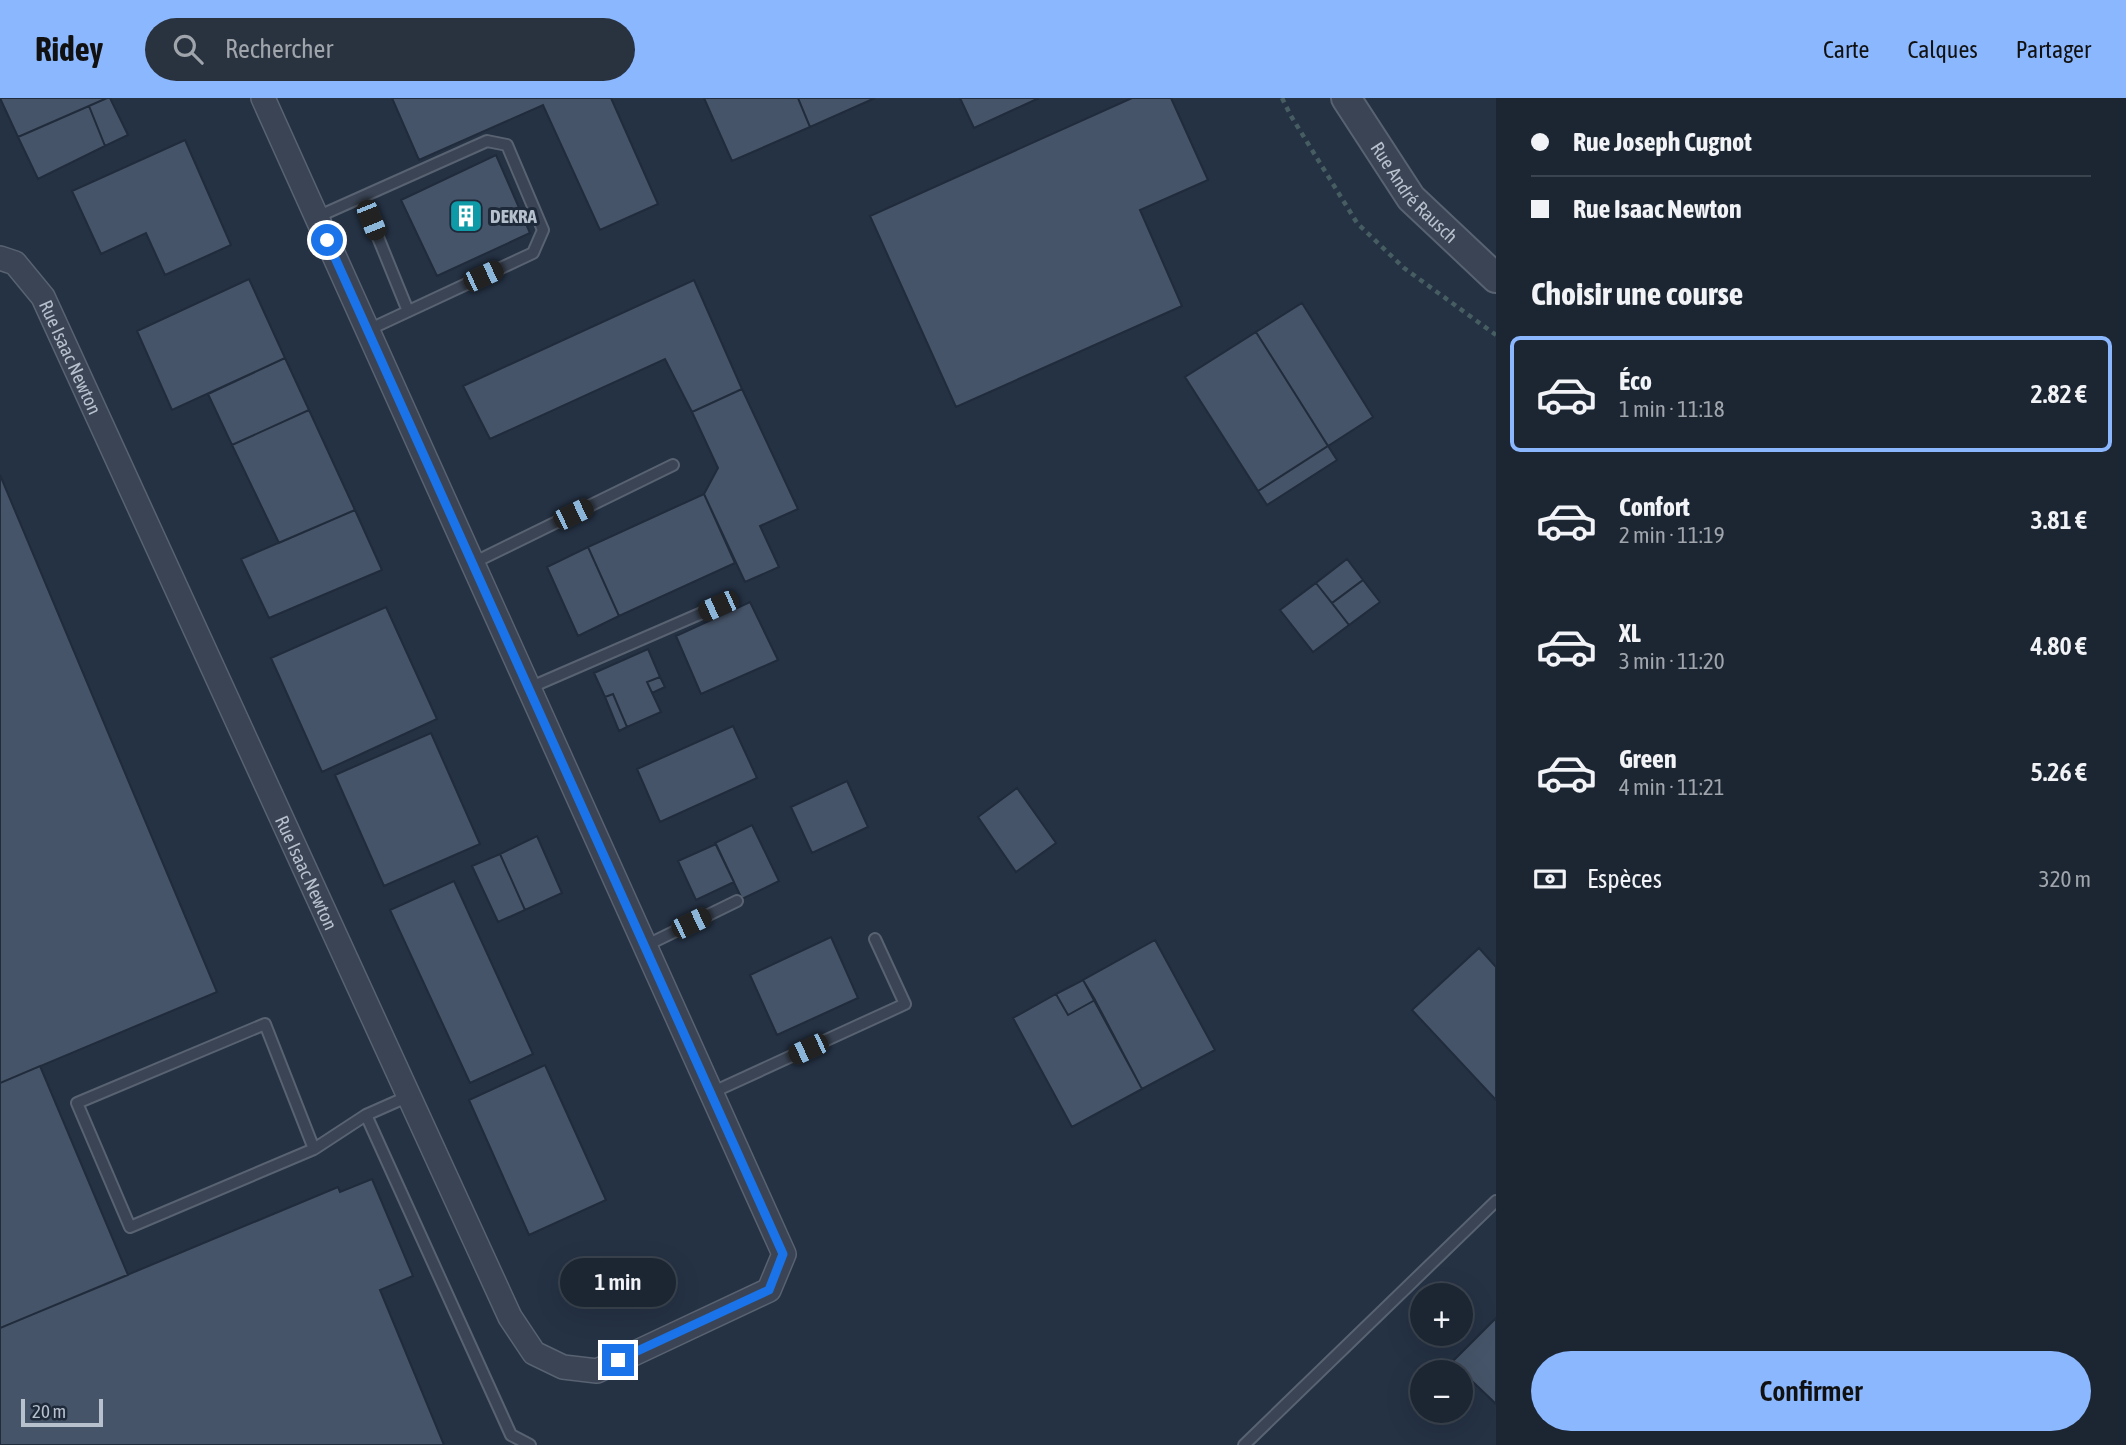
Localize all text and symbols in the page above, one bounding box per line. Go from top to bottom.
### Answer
search box [145,18,635,81]
text: Ridey [35,30,103,68]
icon: search [169,30,207,68]
text: Rechercher [225,34,333,64]
text: Carte [1823,36,1869,63]
text: Calques [1907,36,1978,63]
text: Partager [2016,36,2091,63]
text: Rue Joseph Cugnot [1573,127,1752,157]
street label: Rue André Rausch [1367,138,1462,247]
text: Rue Isaac Newton [1573,194,1742,224]
car [354,197,389,243]
building icon: DEKRA [447,197,485,235]
place label: DEKRA [490,205,538,227]
route start [311,224,343,256]
car [460,258,507,294]
text: Choisir une course [1531,275,1743,312]
street label: Rue Isaac Newton [35,297,106,418]
icon: car [1535,363,1598,426]
text: Éco [1619,366,1652,396]
text: 2.82 € [2030,379,2087,409]
text: 1 min · 11:18 [1619,396,1725,422]
icon: car [1535,489,1598,552]
text: Confort [1619,492,1690,522]
car [550,495,597,533]
text: 3.81 € [2030,505,2087,535]
text: 2 min · 11:19 [1619,522,1725,548]
car [695,588,742,624]
icon: car [1535,615,1598,678]
text: XL [1619,618,1641,648]
text: 4.80 € [2030,631,2087,661]
text: 3 min · 11:20 [1619,648,1725,674]
icon: car [1535,741,1598,804]
text: Green [1619,744,1677,774]
text: 5.26 € [2030,757,2087,787]
text: 4 min · 11:21 [1619,774,1725,800]
street label: Rue Isaac Newton [271,812,342,933]
icon: cash [1531,860,1569,898]
text: Espèces [1587,864,1662,894]
text: 320 m [2039,866,2091,892]
car [668,904,715,942]
car [785,1031,832,1067]
callout: 1 min [560,1258,676,1308]
text: 1 min [595,1269,641,1295]
map controls [1410,1283,1473,1423]
button: + [1410,1283,1473,1346]
route end [602,1344,634,1376]
button: Confirmer [1531,1351,2091,1431]
button: − [1410,1360,1473,1423]
scale bar [21,1396,103,1428]
text: 20 m [32,1400,66,1422]

